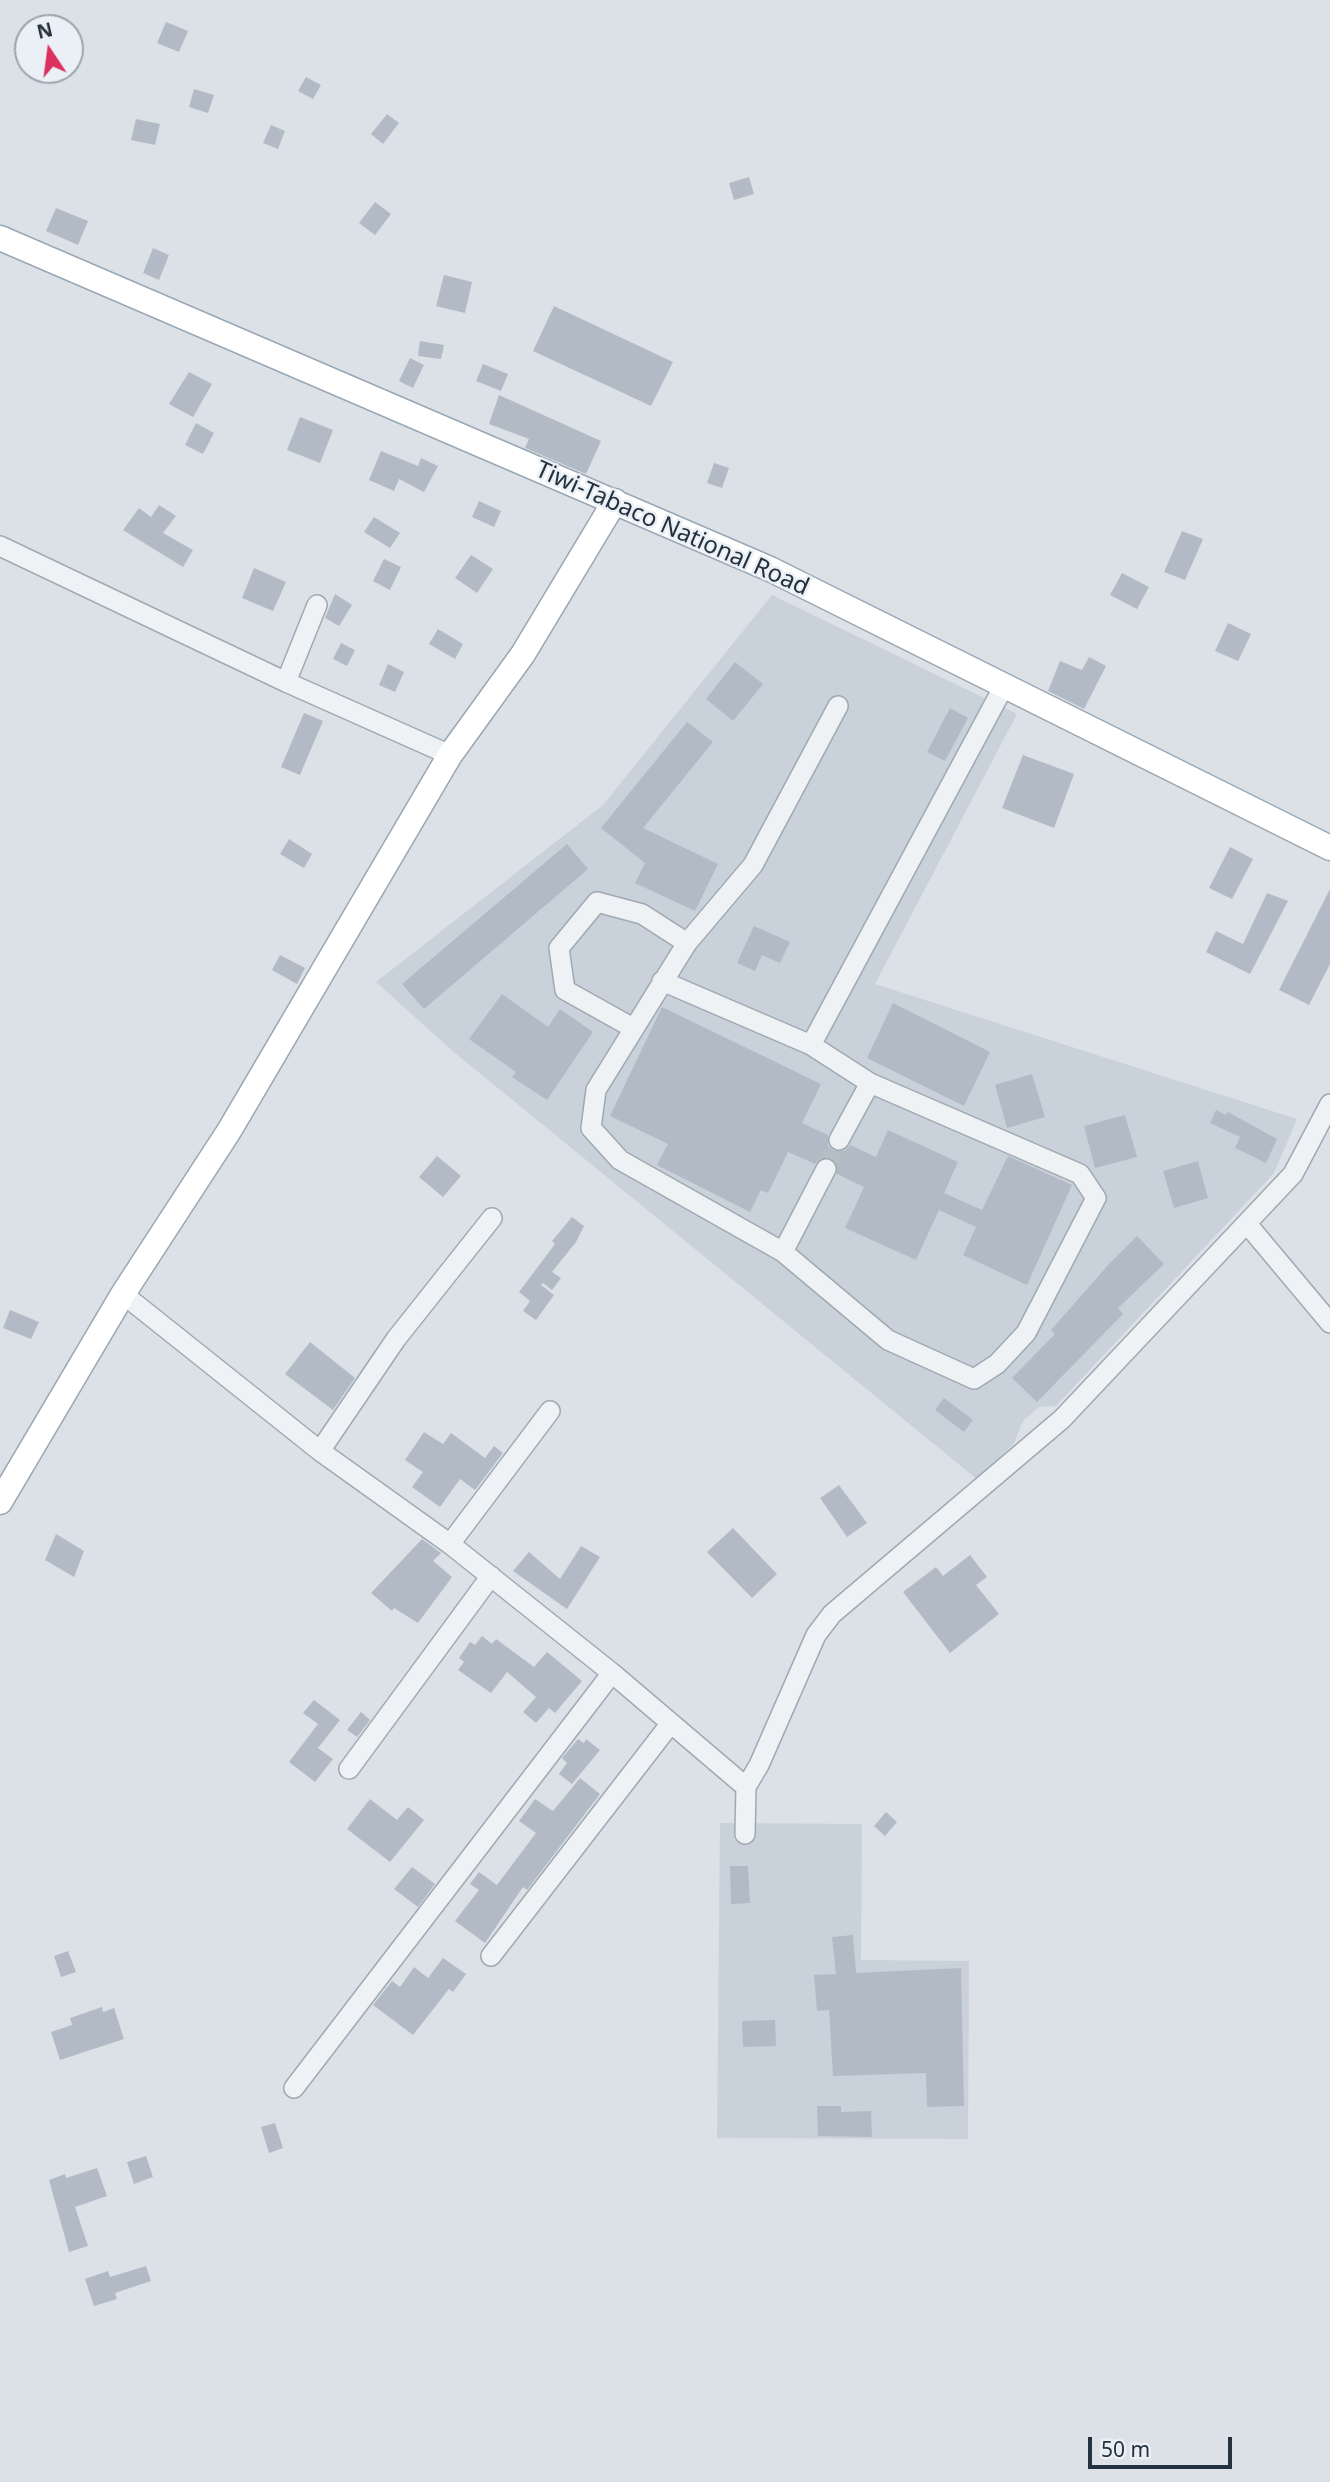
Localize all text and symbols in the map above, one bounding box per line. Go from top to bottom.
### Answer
north arrow [14,14,84,84]
text: N [34,16,55,45]
street label: Tiwi-Tabaco National Road [531,456,813,602]
scale bar [1092,2422,1236,2466]
text: 50 m [1101,2435,1150,2463]

